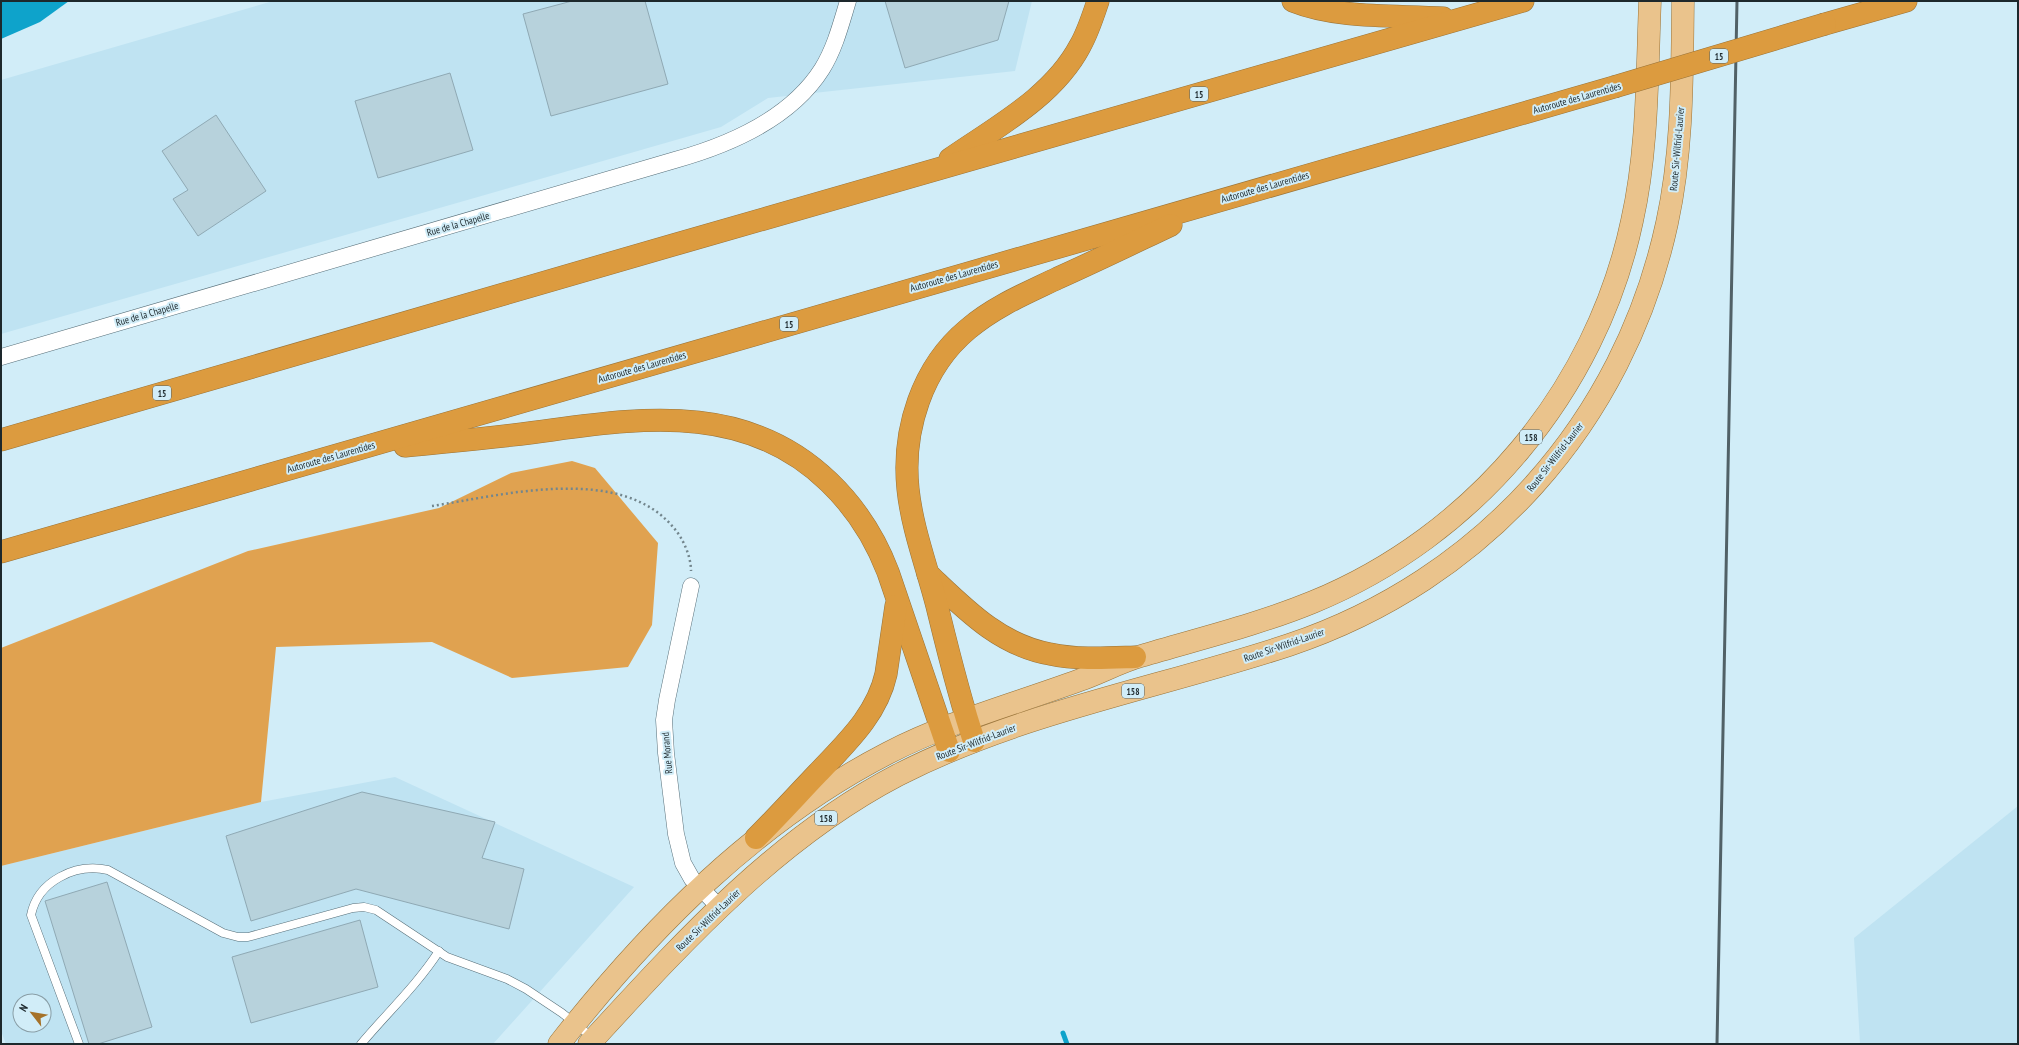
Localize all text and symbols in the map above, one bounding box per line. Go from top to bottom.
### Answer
road number: 15 [1710,49,1728,63]
street label: Autoroute des Laurentides [1532,79,1623,117]
road number: 15 [1190,87,1208,101]
street label: Route Sir-Wilfrid-Laurier [1667,106,1687,191]
street label: Autoroute des Laurentides [1220,168,1311,206]
street label: Rue de la Chapelle [425,209,491,239]
street label: Autoroute des Laurentides [909,257,1000,295]
street label: Rue de la Chapelle [114,299,180,329]
road number: 15 [780,317,798,331]
street label: Autoroute des Laurentides [597,348,688,386]
road number: 15 [153,386,171,400]
street label: Route Sir-Wilfrid-Laurier [1524,420,1586,494]
road number: 158 [1520,430,1542,444]
street label: Autoroute des Laurentides [286,438,377,476]
street label: Route Sir-Wilfrid-Laurier [1242,625,1326,665]
road number: 158 [1122,684,1144,698]
street label: Route Sir-Wilfrid-Laurier [934,721,1018,763]
street label: Rue Morand [659,732,675,774]
road number: 158 [815,811,837,825]
street label: Route Sir-Wilfrid-Laurier [673,886,743,954]
north arrow [12,993,52,1033]
text: N [16,1002,31,1014]

